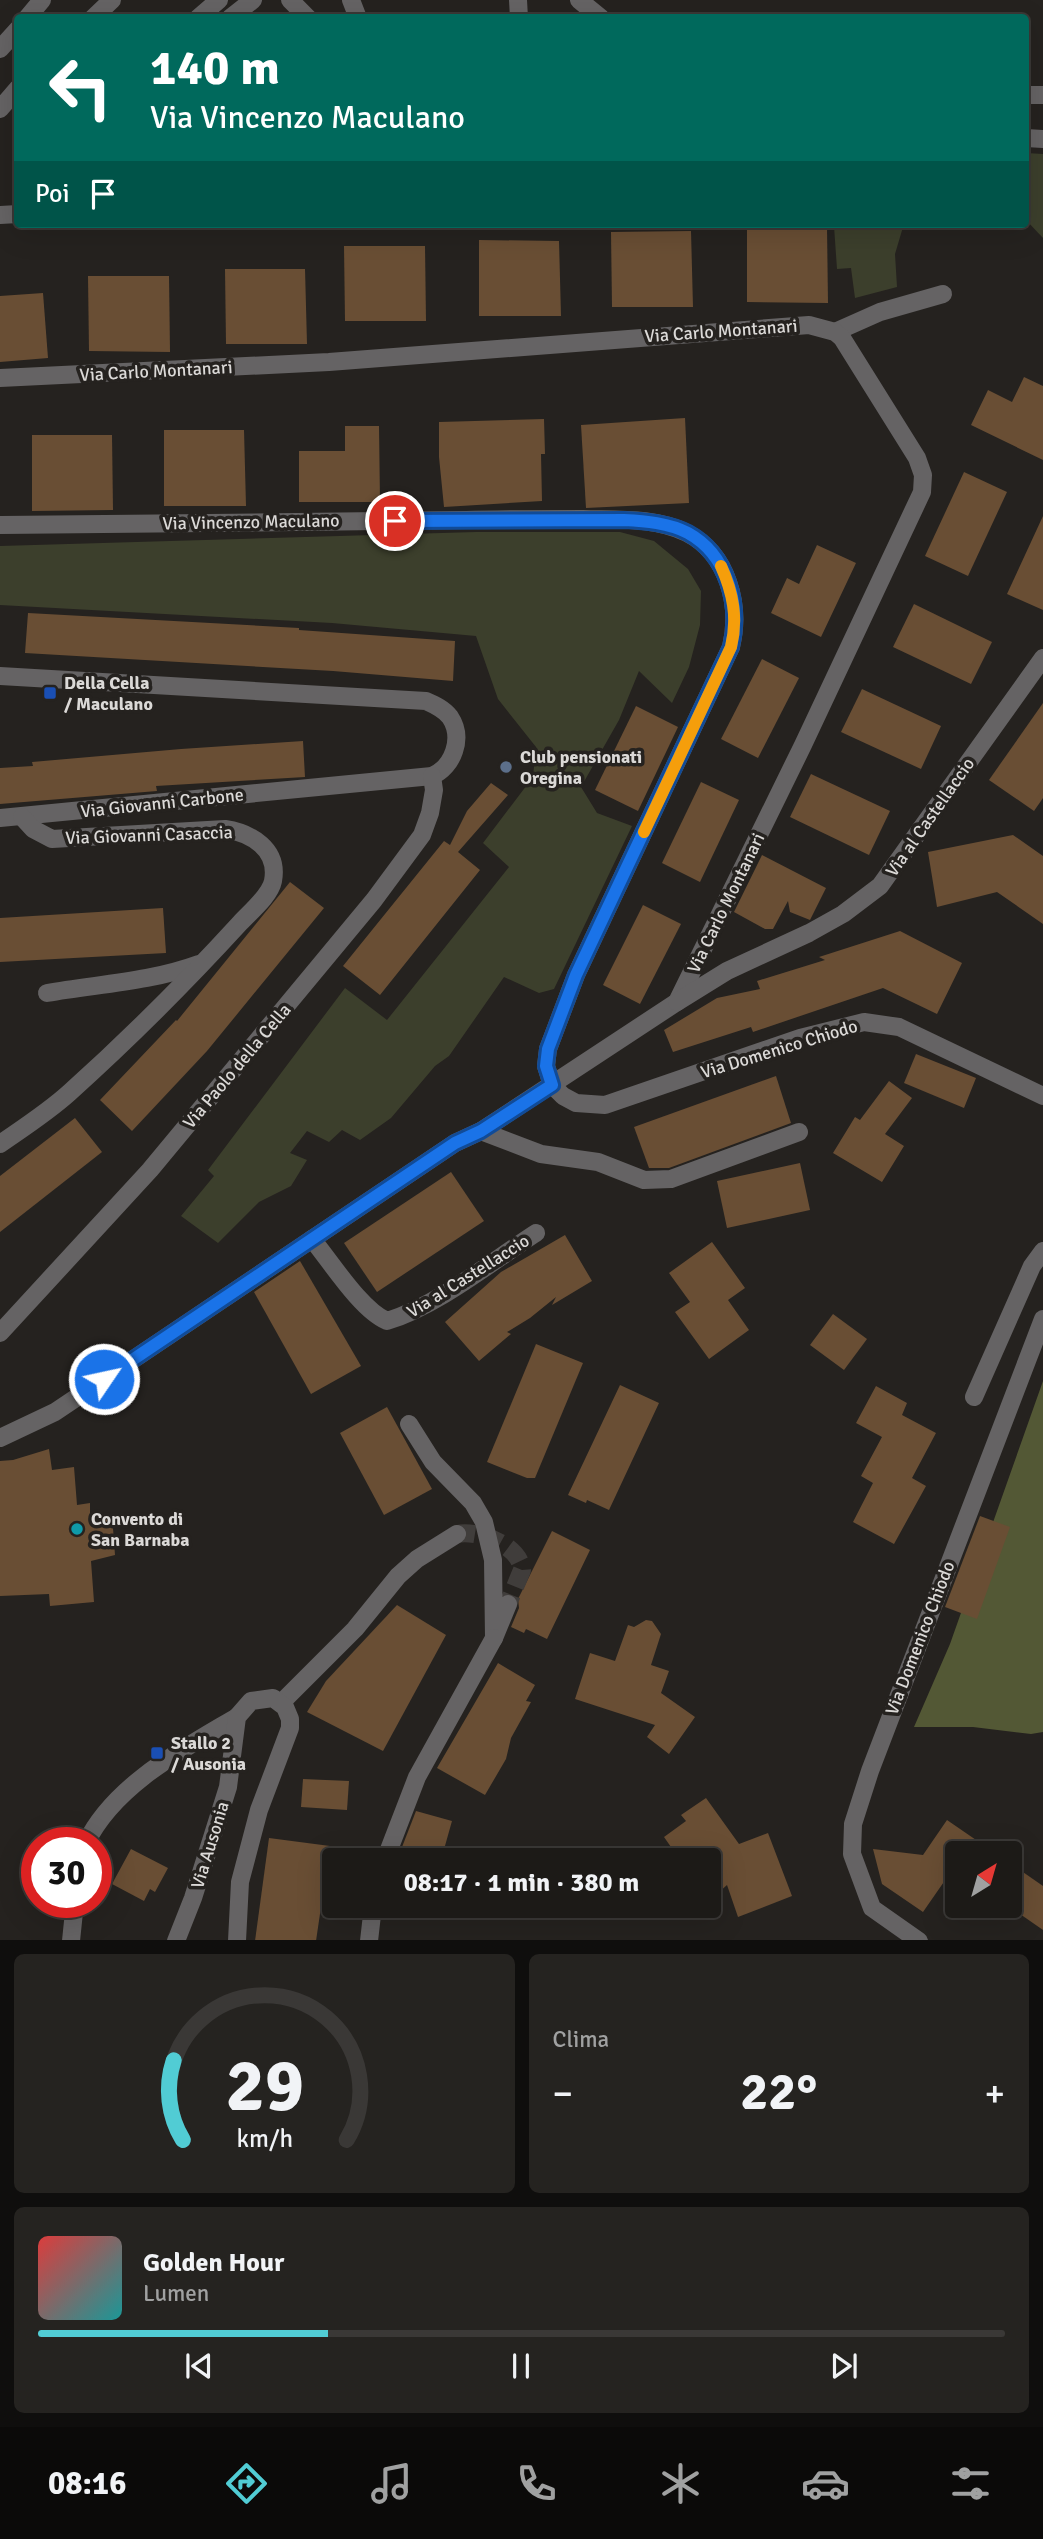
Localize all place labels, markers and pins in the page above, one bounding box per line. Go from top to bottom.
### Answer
pin [365,491,425,551]
place label: Della Cella / Maculano [64,672,153,715]
marker: Della Cella / Maculano [42,685,58,701]
place label: Club pensionati Oregina [520,746,642,789]
marker: Club pensionati Oregina [498,759,514,775]
place label: Convento di San Barnaba [91,1508,189,1551]
marker: Convento di San Barnaba [69,1521,85,1537]
place label: Stallo 2 / Ausonia [171,1732,246,1775]
marker: Stallo 2 / Ausonia [149,1745,165,1761]

